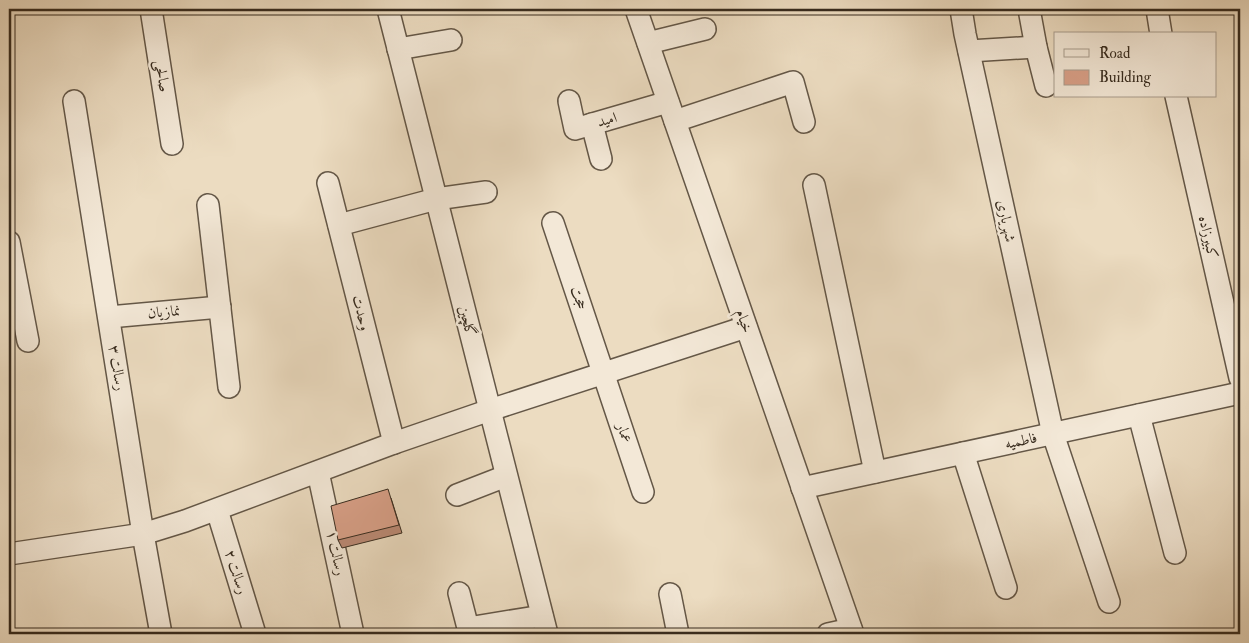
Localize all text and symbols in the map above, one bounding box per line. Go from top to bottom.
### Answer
legend [1054,32,1216,98]
text: Road [1099,44,1131,63]
street label: صالحی [149,59,174,94]
text: Building [1099,68,1151,87]
street label: امید [595,108,619,132]
street label: شهریاری [992,198,1020,244]
street label: کبیرزاده [1194,214,1222,260]
street label: حجت [566,284,592,312]
street label: وحدت [347,293,375,333]
street label: نمازیان [147,301,181,323]
street label: گلچین [454,304,480,338]
street label: خیام [728,307,757,336]
street label: رسالت ۳ [104,344,130,392]
street label: عمار [611,419,636,445]
street label: فاطمیه [1003,428,1039,454]
street label: رسالت ۱ [322,529,350,577]
street label: رسالت ۲ [220,547,252,597]

